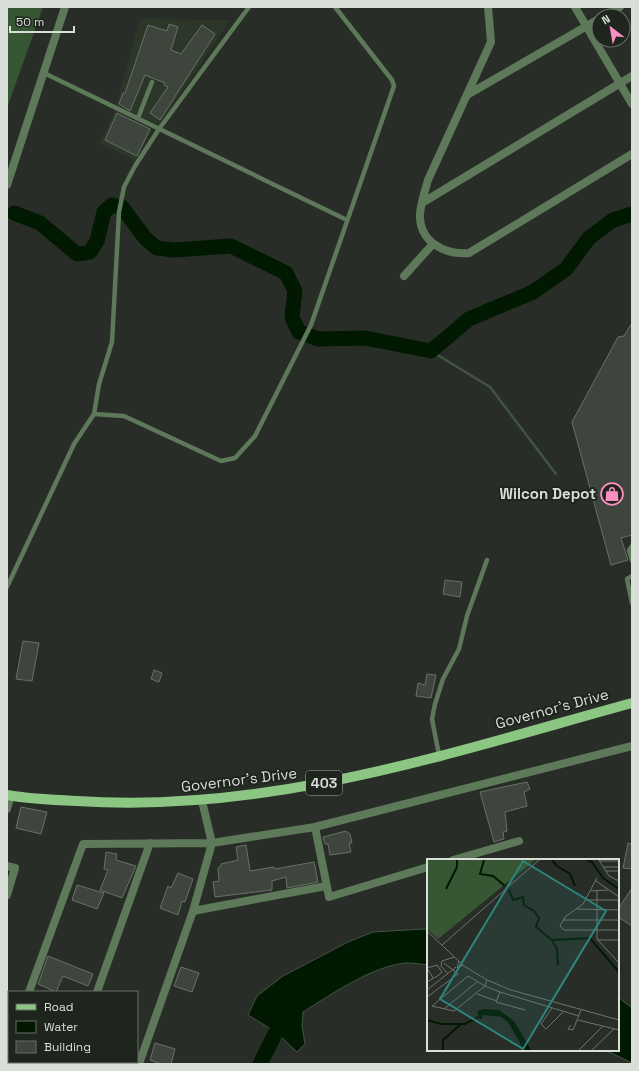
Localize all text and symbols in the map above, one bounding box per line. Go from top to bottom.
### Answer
scale bar [10,8,74,34]
north arrow [591,8,631,48]
text: N [599,12,613,27]
text: 50 m [16,14,44,30]
shop icon: Wilcon Depot [599,481,625,507]
place label: Wilcon Depot [500,484,596,503]
street label: Governor's Drive [493,684,611,733]
street label: Governor's Drive [180,763,298,796]
road number: 403 [306,771,342,795]
inset map [427,859,619,1051]
legend [8,991,138,1063]
text: Road [44,999,73,1015]
text: Water [44,1019,78,1035]
text: Building [44,1039,91,1055]

